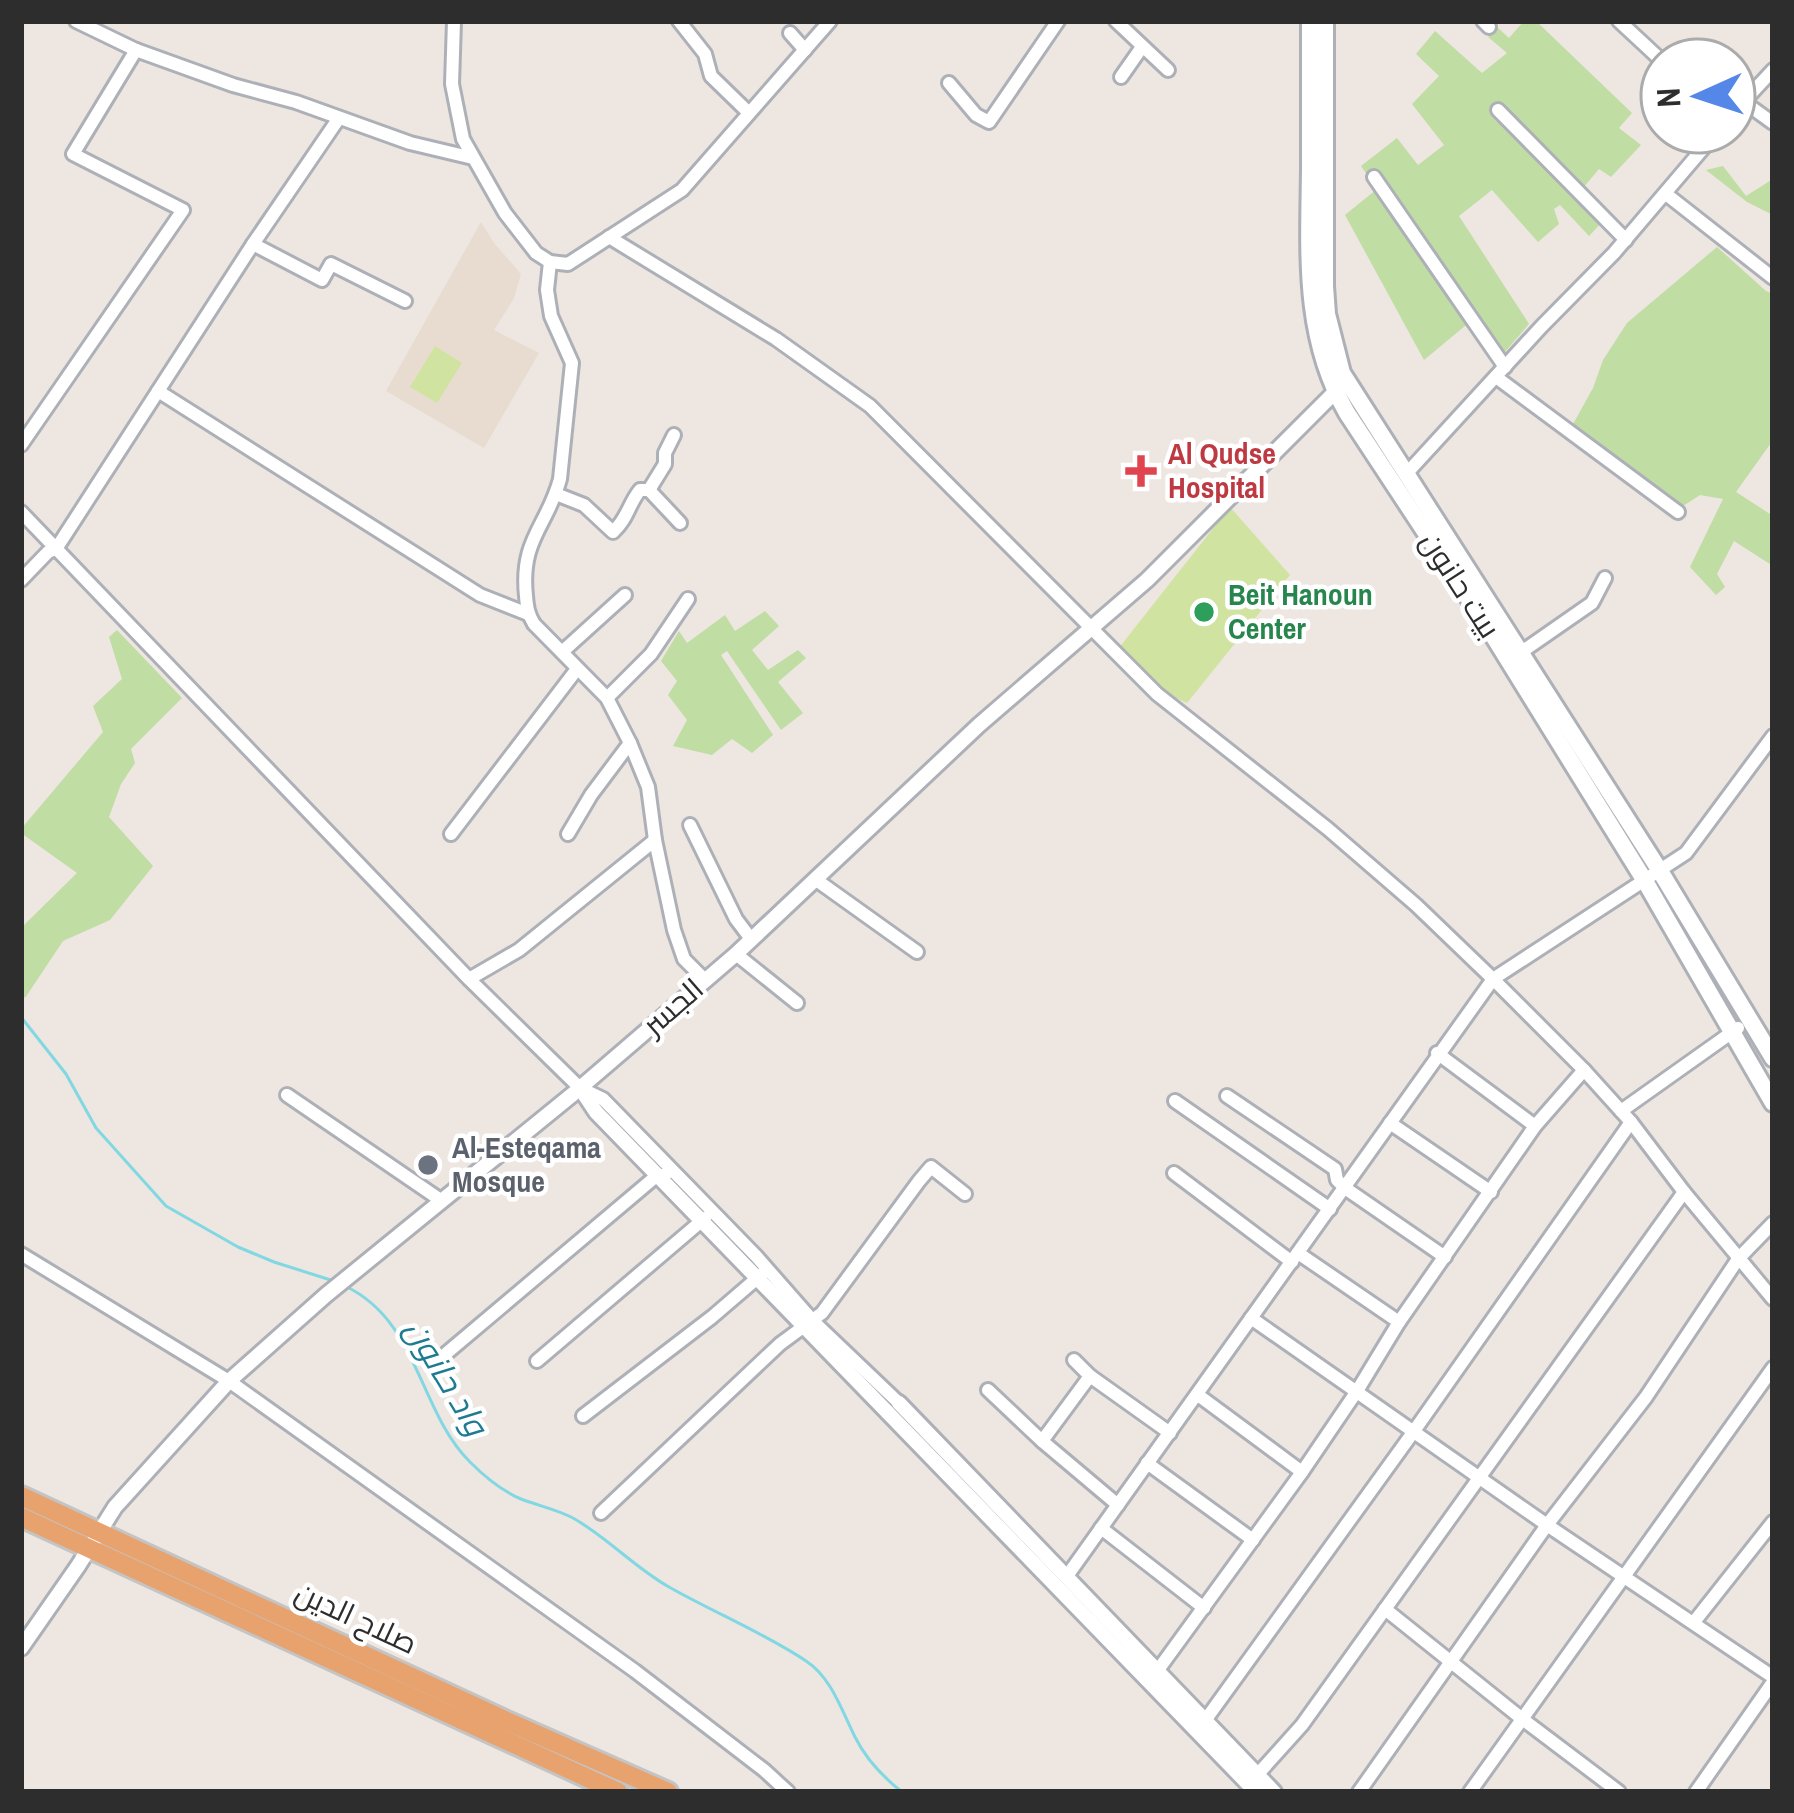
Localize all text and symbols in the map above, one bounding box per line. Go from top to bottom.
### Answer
north arrow [1638,36,1758,156]
text: N [1646,87,1691,108]
place label: Al Qudse Hospital [1168,433,1276,507]
marker: Al Qudse Hospital [1125,455,1157,487]
street label: بيت حانون [1412,524,1510,645]
place label: Beit Hanoun Center [1228,574,1373,648]
marker: Beit Hanoun Center [1191,599,1217,625]
street label: الجسر [632,969,711,1045]
place label: Al-Esteqama Mosque [452,1127,601,1201]
marker: Al-Esteqama Mosque [415,1152,441,1178]
water label: واد حانون [395,1311,500,1445]
street label: صلاح الدين [288,1571,424,1664]

